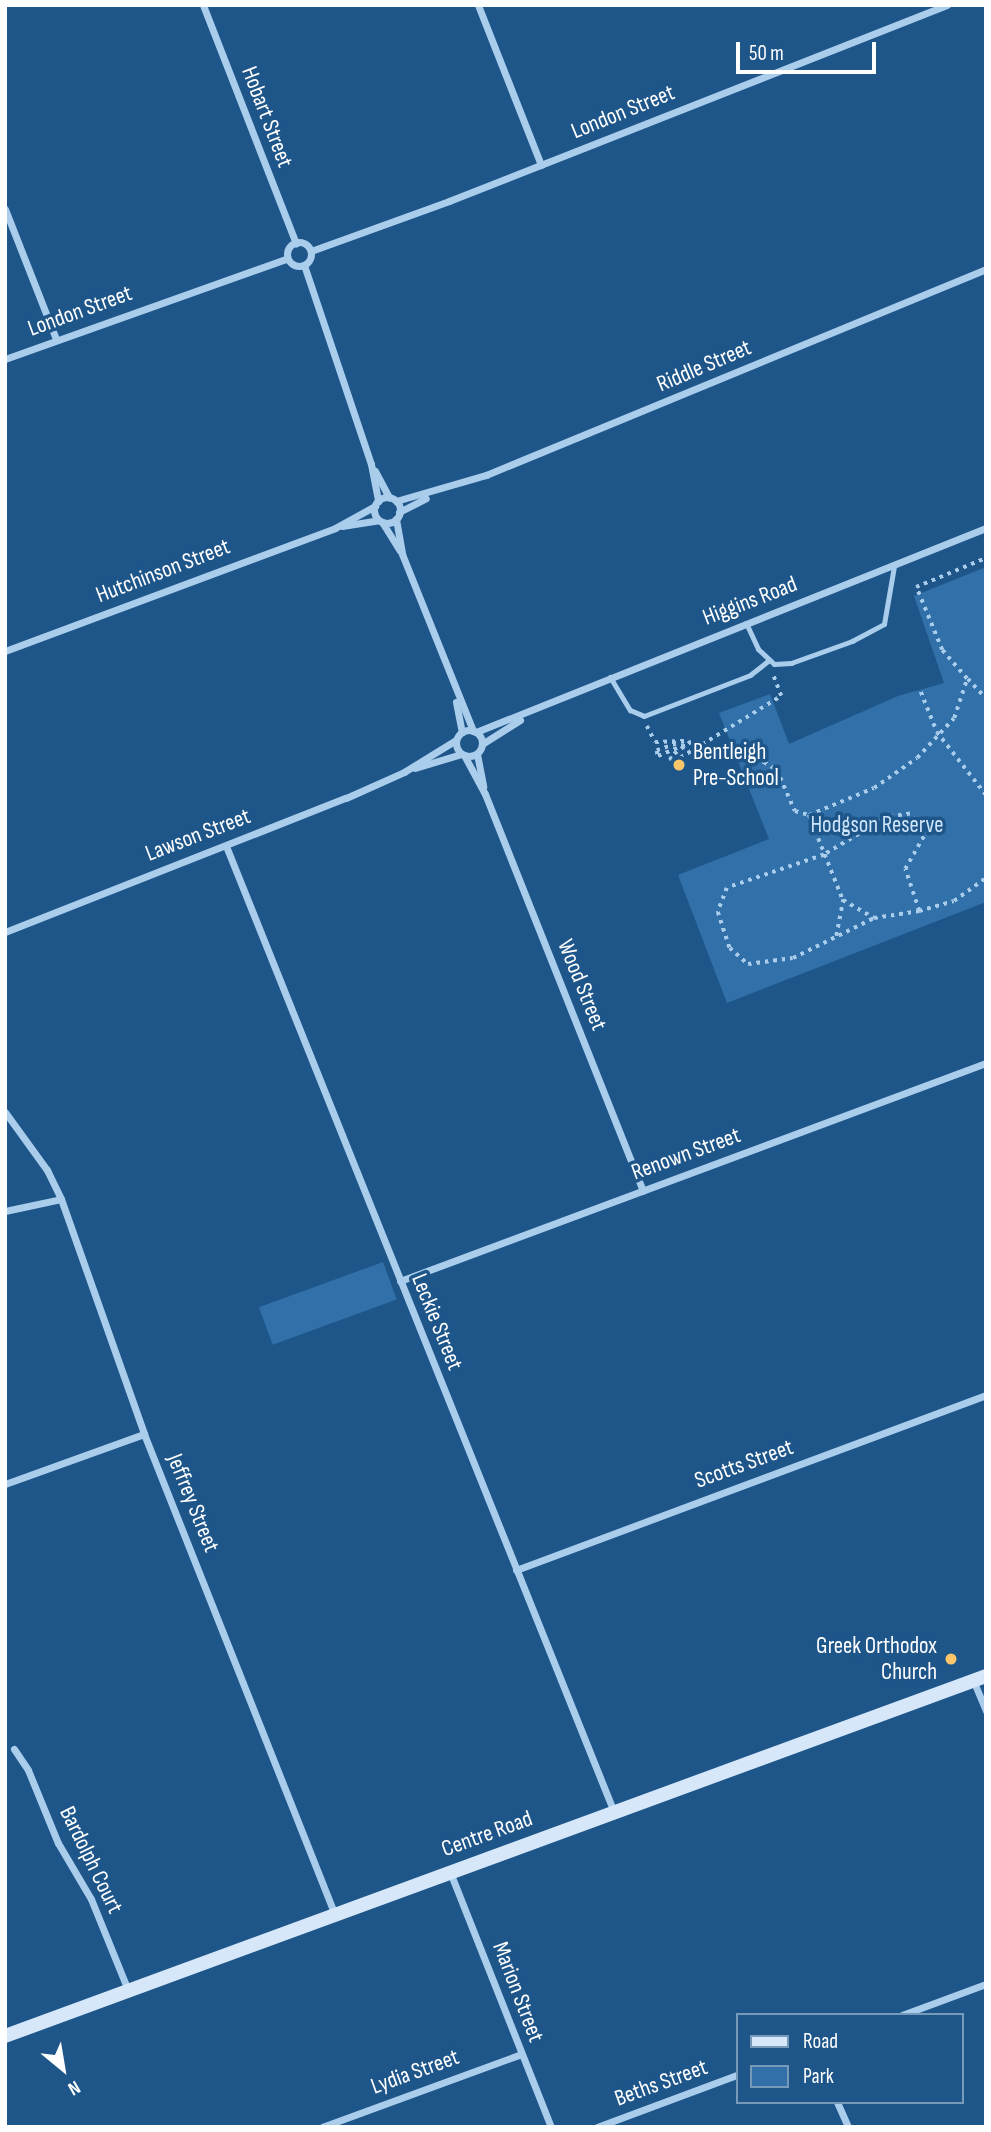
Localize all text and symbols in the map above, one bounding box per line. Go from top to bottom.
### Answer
scale bar [739,28,879,72]
text: 50 m [749,41,784,66]
street label: Hobart Street [235,63,299,171]
street label: London Street [567,79,679,145]
street label: London Street [24,279,136,343]
street label: Riddle Street [653,334,755,398]
street label: Hutchinson Street [92,533,234,609]
street label: Higgins Road [699,570,801,632]
place label: Bentleigh Pre-School [693,738,779,792]
marker: Bentleigh Pre-School [671,757,687,773]
street label: Lawson Street [142,802,254,868]
park label: Hodgson Reserve [810,811,944,839]
street label: Wood Street [551,936,613,1034]
street label: Renown Street [628,1122,744,1186]
street label: Leckie Street [405,1270,469,1374]
street label: Scotts Street [691,1433,797,1495]
street label: Jeffrey Street [161,1450,225,1556]
place label: Greek Orthodox Church [816,1632,937,1686]
marker: Greek Orthodox Church [943,1651,959,1667]
street label: Bardolph Court [53,1802,129,1918]
street label: Centre Road [438,1805,536,1863]
street label: Marion Street [486,1938,550,2046]
legend [736,2013,963,2104]
text: Road [803,2029,838,2054]
north arrow [28,2034,98,2104]
street label: Lydia Street [367,2043,463,2101]
street label: Beths Street [611,2053,711,2113]
text: Park [803,2064,834,2089]
text: N [64,2075,84,2100]

